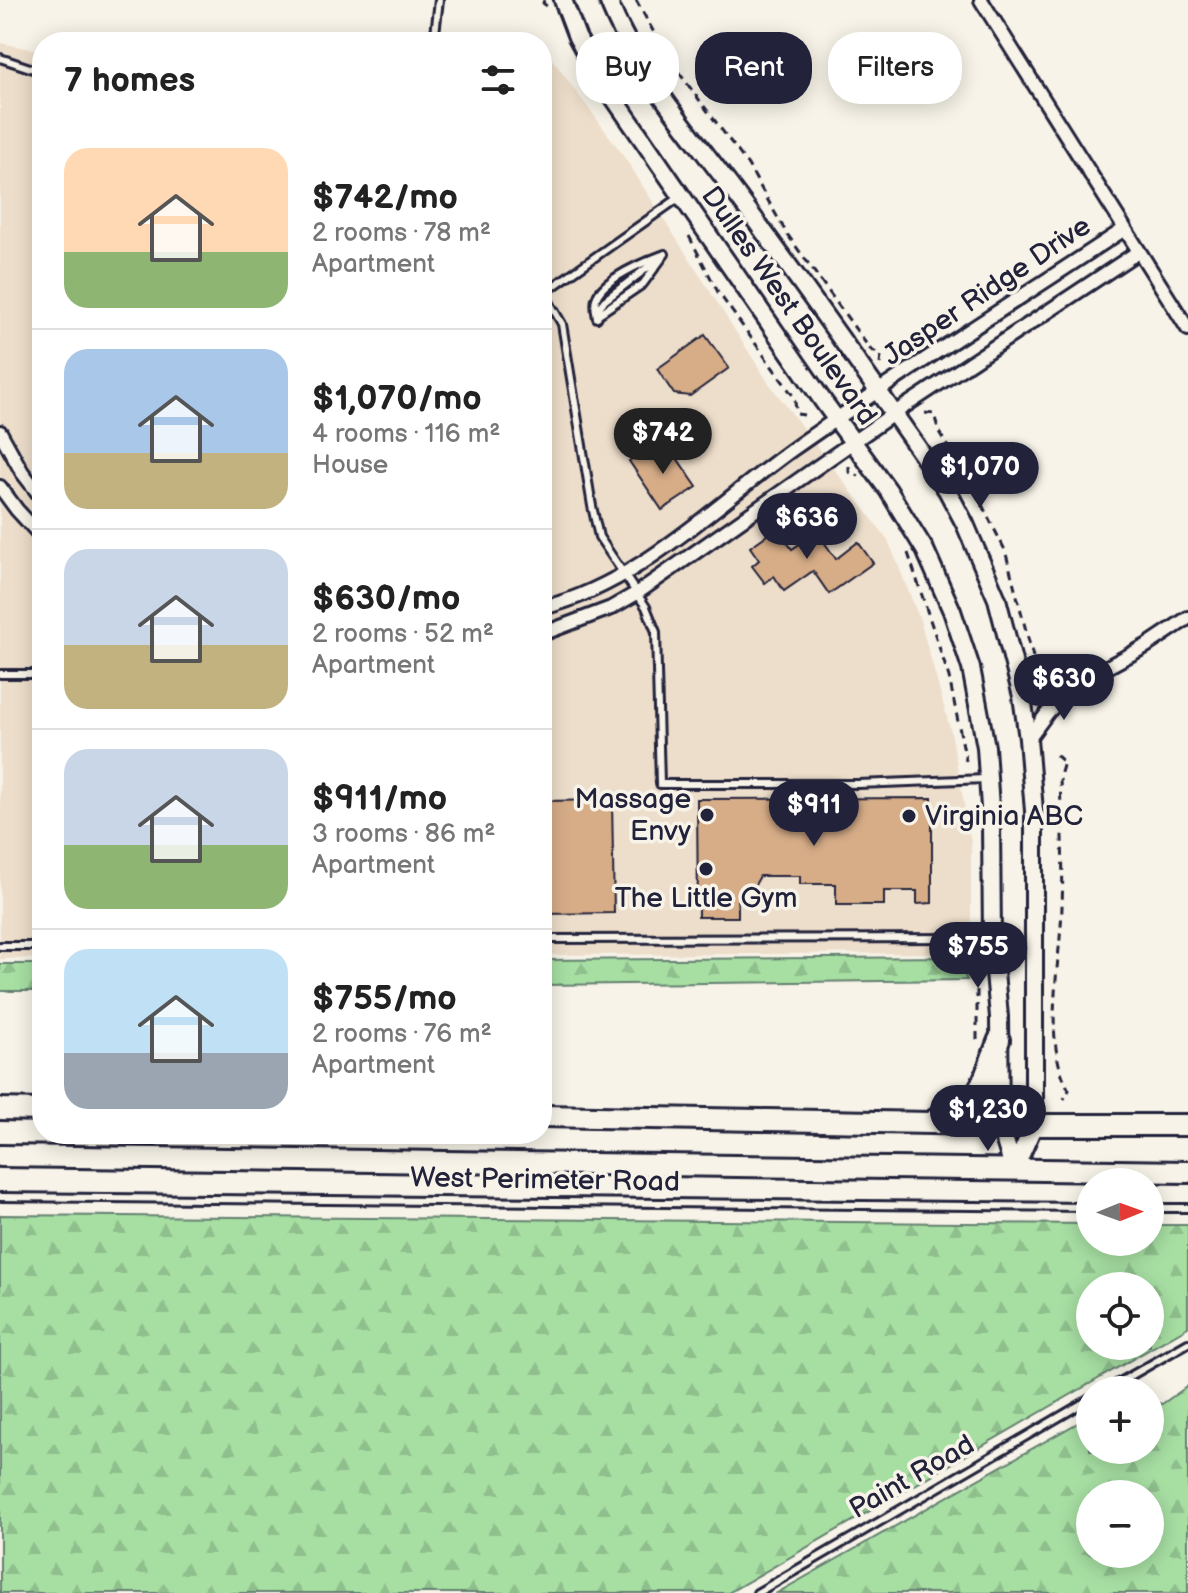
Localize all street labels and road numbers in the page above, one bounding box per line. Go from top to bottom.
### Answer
street label: Dulles West Boulevard [694,181,884,431]
street label: Jasper Ridge Drive [877,209,1097,373]
street label: West Perimeter Road [410,1161,680,1199]
street label: Paint Road [844,1428,980,1526]

